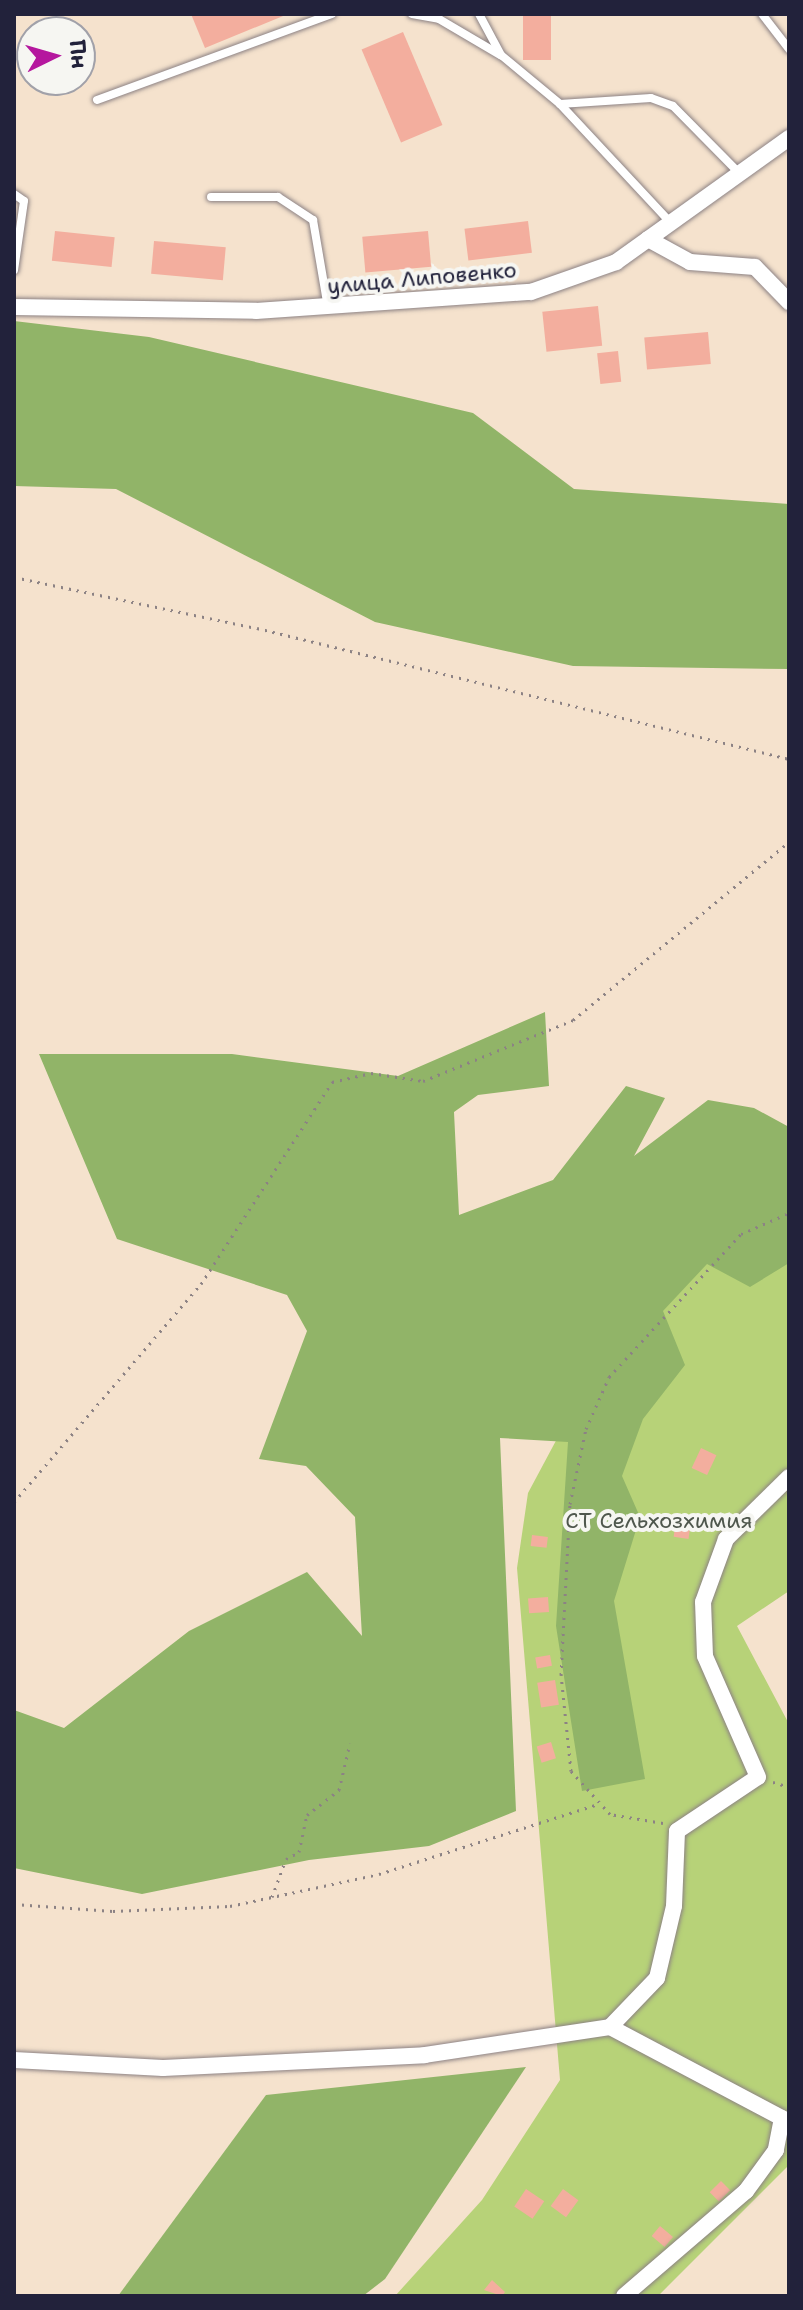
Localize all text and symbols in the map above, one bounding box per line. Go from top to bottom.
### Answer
north arrow [16,16,96,96]
text: Пн [63,38,94,70]
street label: улица Липовенко [326,257,518,299]
park label: СТ Сельхозхимия [565,1508,753,1534]

